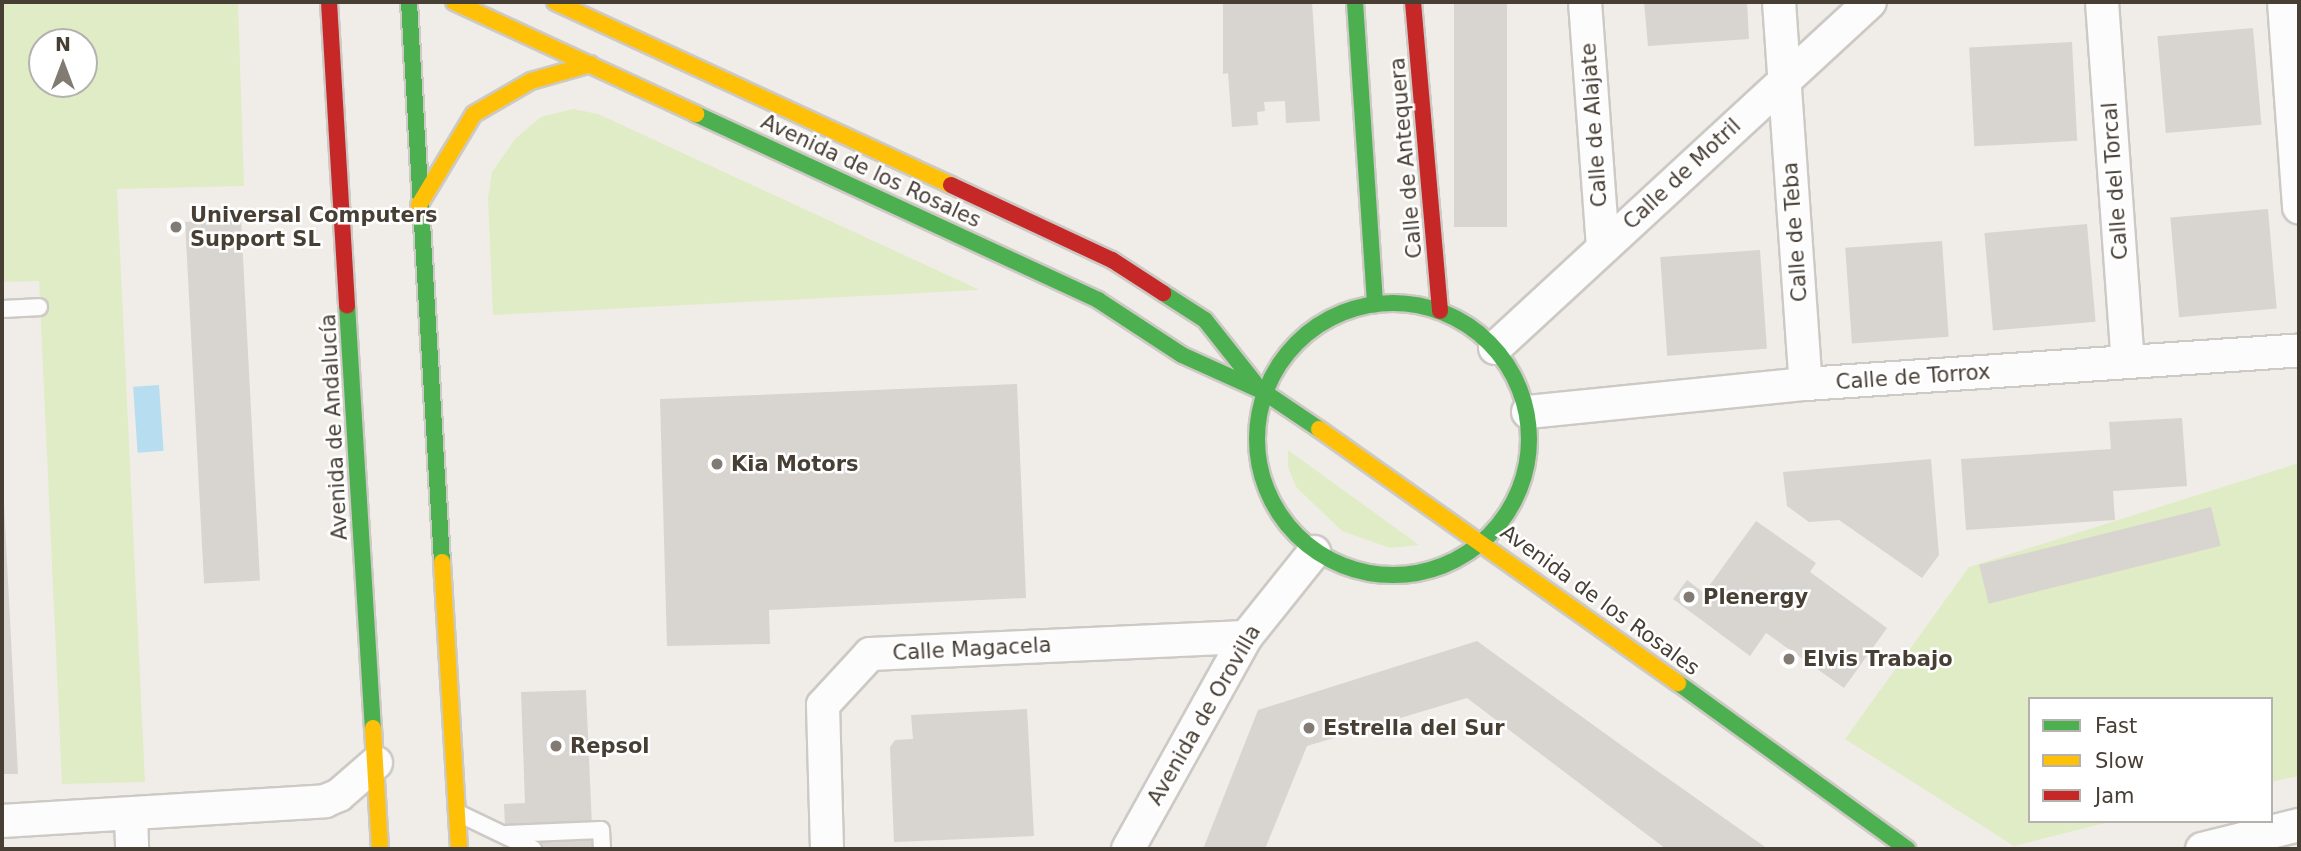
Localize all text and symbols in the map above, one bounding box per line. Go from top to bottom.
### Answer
north arrow [28,28,98,98]
text: N [55,33,71,55]
street label: Calle de Alajate [1576,42,1612,208]
street label: Calle de Antequera [1385,56,1427,260]
street label: Calle del Torcal [2097,101,2133,261]
street label: Avenida de los Rosales [757,109,985,233]
street label: Calle de Motril [1618,113,1746,235]
street label: Calle de Teba [1778,161,1812,303]
place label: Universal Computers Support SL [190,202,438,252]
marker: Universal Computers Support SL [168,219,184,235]
street label: Avenida de Andalucía [315,313,353,541]
street label: Calle de Torrox [1835,359,1991,395]
place label: Kia Motors [731,451,859,477]
marker: Kia Motors [709,456,725,472]
street label: Avenida de los Rosales [1496,519,1704,681]
place label: Plenergy [1703,584,1808,610]
marker: Plenergy [1681,589,1697,605]
street label: Avenida de Orovilla [1142,620,1266,810]
street label: Calle Magacela [892,632,1052,666]
place label: Elvis Trabajo [1803,646,1953,672]
marker: Elvis Trabajo [1781,651,1797,667]
legend [2028,697,2273,823]
text: Fast [2095,714,2137,738]
place label: Estrella del Sur [1323,715,1505,741]
marker: Estrella del Sur [1301,720,1317,736]
place label: Repsol [570,733,650,759]
marker: Repsol [548,738,564,754]
text: Slow [2095,749,2144,773]
text: Jam [2095,784,2135,808]

